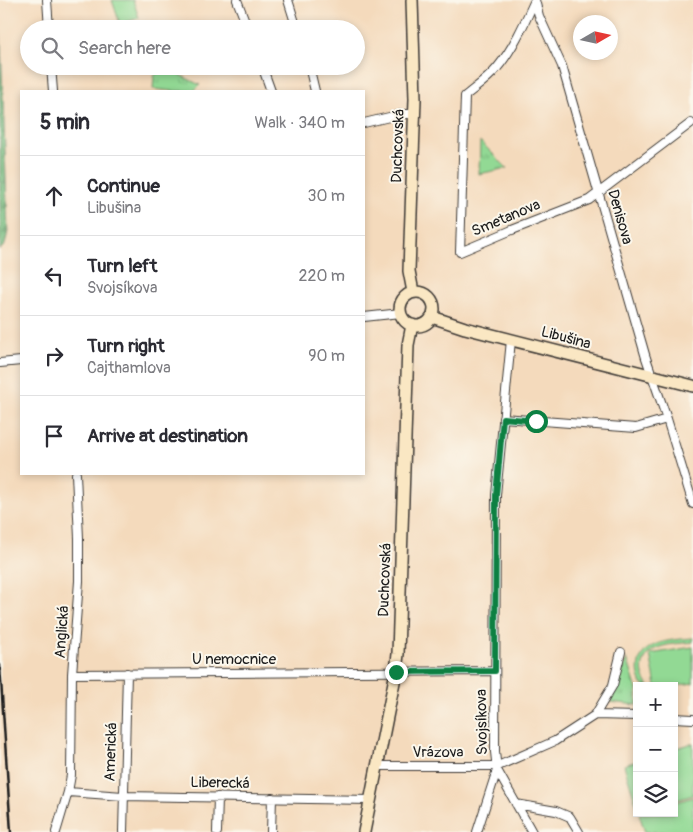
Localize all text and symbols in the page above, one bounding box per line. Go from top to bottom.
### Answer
north arrow [573,15,618,60]
search box [20,20,365,75]
icon: search [38,34,66,62]
text: Search here [78,36,171,60]
text: 5 min [40,109,90,136]
street label: Duchcovská [387,109,409,183]
text: Walk · 340 m [254,113,345,133]
text: Continue [87,174,160,198]
icon: ahead [40,182,68,210]
text: 30 m [307,186,345,206]
street label: Denisova [603,187,637,247]
street label: Smetanova [469,195,543,241]
text: Libušina [87,198,141,218]
text: Turn left [87,254,157,278]
icon: left [40,262,68,290]
text: 220 m [299,266,345,286]
text: Svojsíkova [87,278,157,298]
street label: Libušina [539,322,593,354]
text: Turn right [87,334,165,358]
icon: right [40,342,68,370]
text: 90 m [308,346,345,366]
text: Cajthamlova [87,358,171,378]
route start [525,410,548,433]
icon: arrive [40,422,68,450]
text: Arrive at destination [87,424,248,448]
street label: Duchcovská [374,543,396,617]
street label: Anglická [51,605,73,659]
street label: U nemocnice [192,650,277,669]
route end [385,661,408,684]
map controls [633,682,678,817]
button: + [633,682,678,727]
street label: Svojsíkova [472,689,492,755]
street label: Americká [100,722,122,782]
button: − [633,727,678,772]
street label: Vrázova [413,743,463,762]
button: layers [633,772,678,817]
street label: Liberecká [190,773,250,793]

